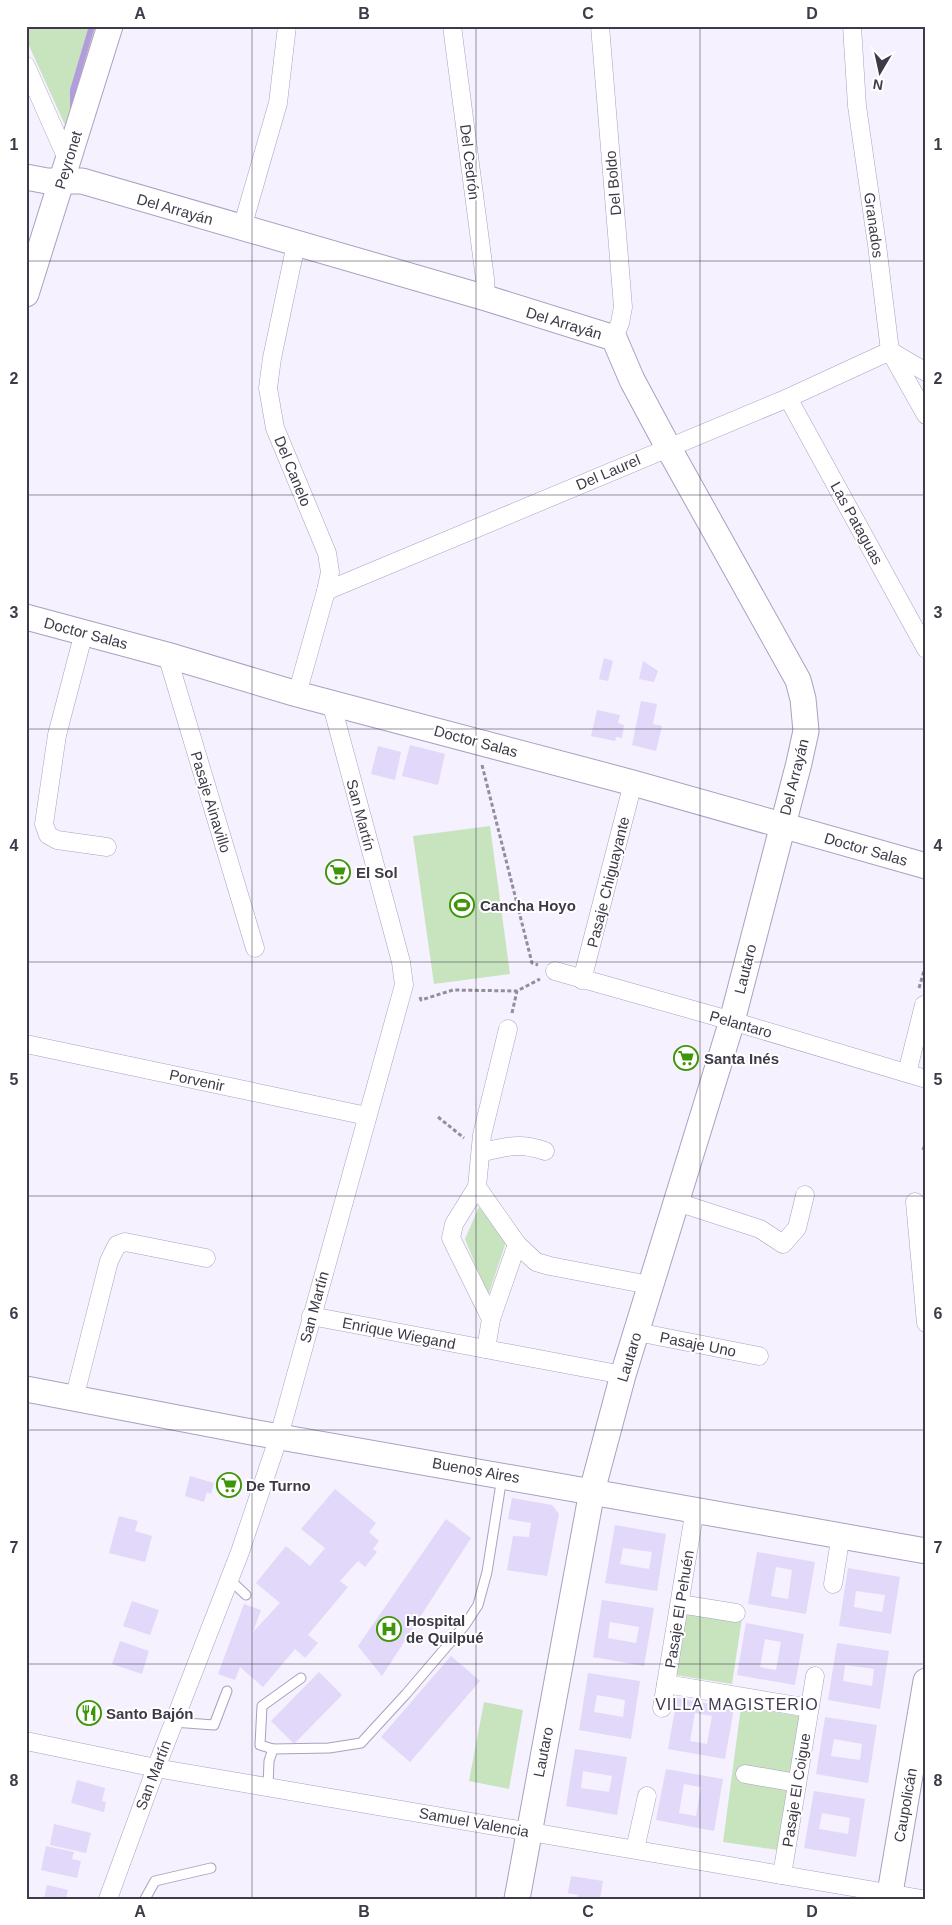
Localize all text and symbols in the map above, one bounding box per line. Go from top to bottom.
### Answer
text: A [134,5,146,22]
text: B [358,5,370,22]
text: C [582,5,594,22]
text: D [806,5,818,22]
north arrow [854,48,904,98]
text: N [872,76,884,94]
street label: Del Cedrón [457,123,483,201]
street label: Peyronet [51,128,85,191]
text: 1 [10,136,19,153]
text: 1 [934,136,943,153]
street label: Del Boldo [602,150,624,216]
street label: Del Arrayán [135,190,215,228]
street label: Granados [861,191,887,259]
street label: Del Arrayán [524,303,604,343]
text: 2 [10,370,19,387]
text: 2 [934,370,943,387]
street label: Del Canelo [271,433,315,509]
street label: Del Laurel [573,451,643,493]
street label: Las Pataguas [827,479,887,567]
text: 3 [10,604,19,621]
text: 3 [934,604,943,621]
street label: Doctor Salas [42,614,130,652]
street label: Doctor Salas [432,722,520,760]
street label: Del Arrayán [776,737,812,817]
street label: Pasaje Ainavillo [188,749,234,855]
street label: San Martín [343,777,379,853]
street label: Pasaje Chiguayante [584,815,632,949]
street label: Doctor Salas [822,829,910,869]
text: 4 [10,837,19,854]
text: 4 [934,837,943,854]
supermarket icon: El Sol [325,859,351,885]
place label: El Sol [356,864,398,881]
sports icon: Cancha Hoyo [449,892,475,918]
place label: Cancha Hoyo [480,897,576,914]
street label: Lautaro [731,942,759,996]
street label: Pelantaro [708,1007,774,1041]
supermarket icon: Santa Inés [673,1045,699,1071]
place label: Santa Inés [704,1050,779,1067]
street label: Porvenir [168,1066,226,1094]
text: 5 [10,1071,19,1088]
text: 5 [934,1071,943,1088]
street label: San Martín [296,1269,332,1345]
text: 6 [10,1305,19,1322]
text: 6 [934,1305,943,1322]
street label: Enrique Wiegand [341,1314,457,1352]
street label: Pasaje Uno [658,1328,738,1360]
street label: Lautaro [613,1330,645,1384]
street label: Buenos Aires [431,1454,521,1486]
supermarket icon: De Turno [216,1472,242,1498]
place label: De Turno [246,1477,311,1494]
text: 7 [10,1539,19,1556]
text: 7 [934,1539,943,1556]
street label: Pasaje El Pehuén [661,1549,697,1669]
place label: Hospital de Quilpué [406,1612,484,1646]
hospital icon: Hospital de Quilpué [376,1616,402,1642]
district label: VILLA MAGISTERIO [655,1696,819,1713]
restaurant icon: Santo Bajón [76,1700,102,1726]
place label: Santo Bajón [106,1705,194,1722]
street label: Lautaro [530,1725,556,1779]
street label: Pasaje El Coigue [779,1732,813,1848]
street label: San Martín [132,1738,174,1812]
street label: Caupolicán [890,1767,920,1843]
text: 8 [10,1772,19,1789]
text: 8 [934,1772,943,1789]
street label: Samuel Valencia [418,1804,531,1840]
text: A [134,1903,146,1920]
text: B [358,1903,370,1920]
text: C [582,1903,594,1920]
text: D [806,1903,818,1920]

